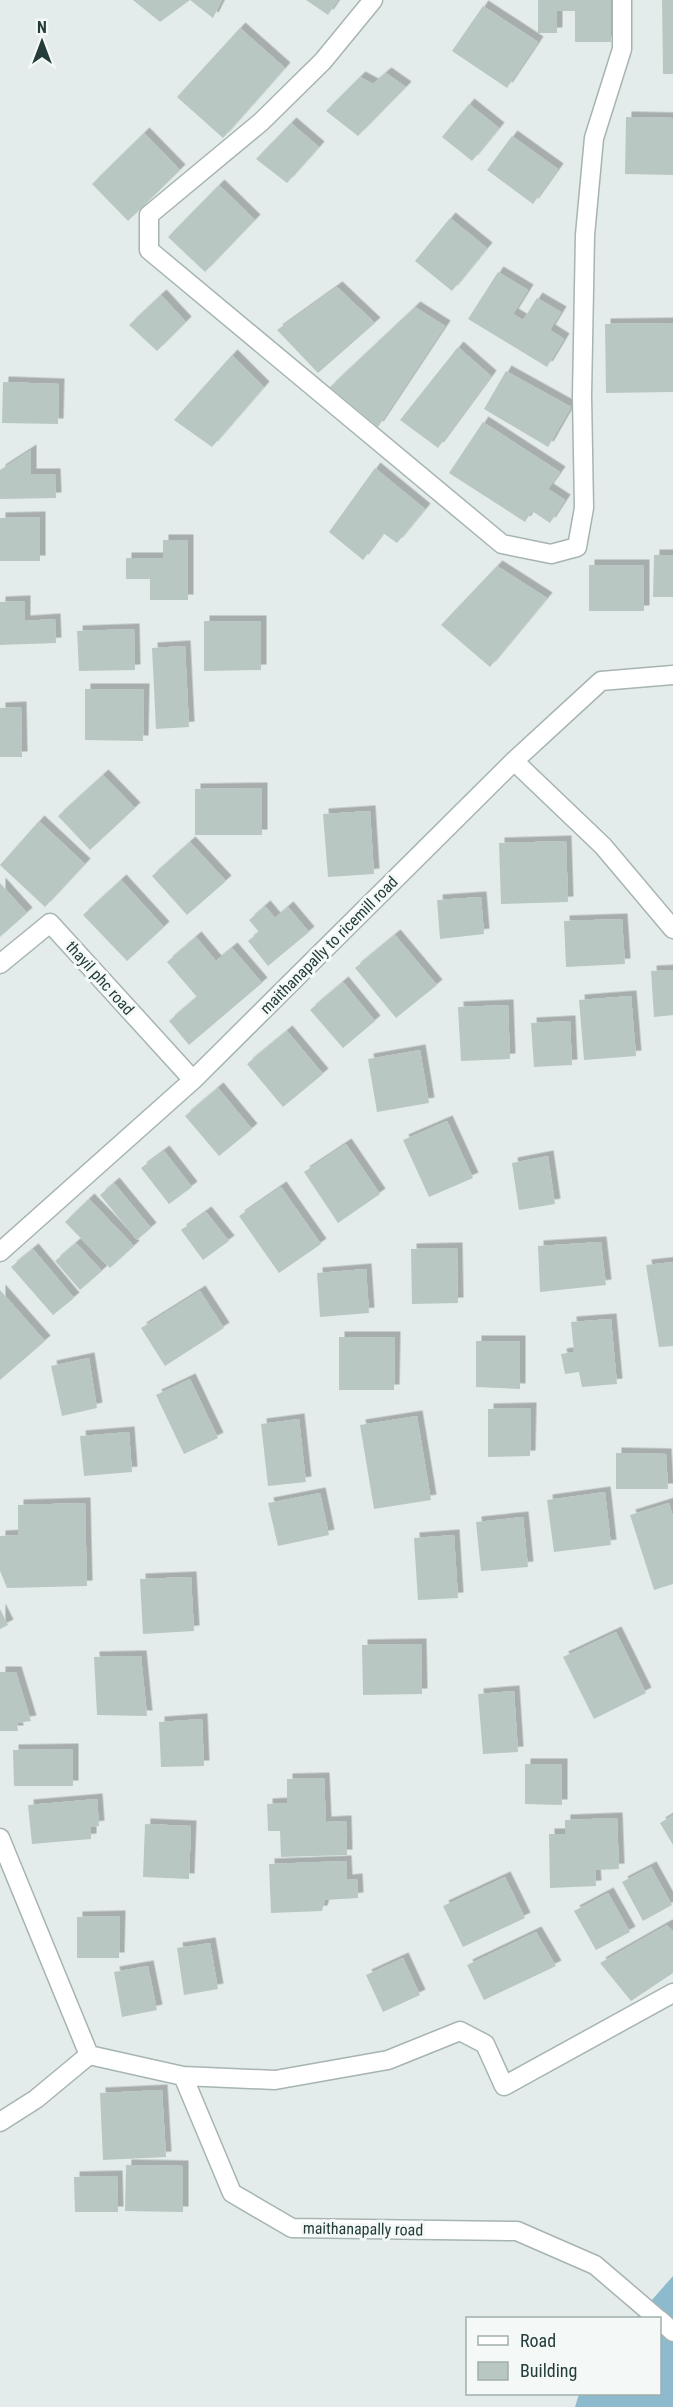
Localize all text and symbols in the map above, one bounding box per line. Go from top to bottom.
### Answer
north arrow [12,12,72,72]
text: N [37,18,47,37]
street label: maithanapally to ricemill road [256,872,402,1018]
street label: thayil phc road [62,937,138,1019]
street label: maithanapally road [303,2218,423,2240]
legend [466,2317,661,2395]
text: Road [520,2330,556,2351]
text: Building [520,2360,577,2381]

